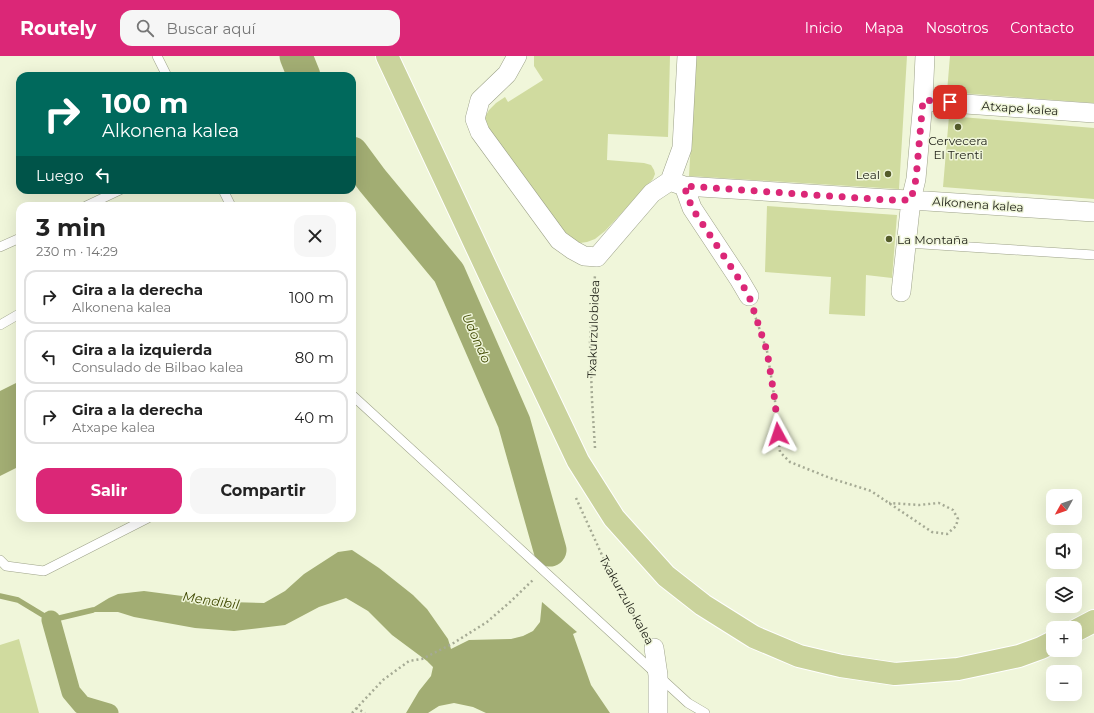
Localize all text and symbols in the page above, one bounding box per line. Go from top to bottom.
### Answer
search box [120,10,400,46]
text: Routely [20,17,96,40]
icon: search [134,17,156,39]
text: Buscar aquí [166,19,256,38]
text: Inicio [805,19,842,37]
text: Mapa [864,19,904,37]
text: Nosotros [926,19,988,37]
text: Contacto [1010,19,1074,37]
pin [933,85,967,119]
text: 100 m [102,86,188,120]
icon: right [36,88,88,140]
icon: arrive [939,91,961,113]
street label: Atxape kalea [981,98,1059,118]
text: Alkonena kalea [102,120,239,142]
marker: Cervecera El Trenti [953,122,963,132]
place label: Cervecera El Trenti [928,133,988,162]
icon: left [92,164,114,186]
text: Luego [36,166,84,185]
place label: Leal [856,167,880,182]
marker: Leal [883,169,893,179]
street label: Alkonena kalea [932,193,1024,215]
text: 3 min [36,213,106,242]
button: close [294,215,336,257]
place label: La Montaña [897,232,968,247]
marker: La Montaña [884,234,894,244]
text: 230 m · 14:29 [36,243,118,259]
text: Gira a la derecha [72,280,203,299]
street label: Txakurzulobidea [584,280,602,378]
icon: right [38,286,60,308]
text: 100 m [289,288,334,307]
text: Alkonena kalea [72,299,171,315]
water label: Udondo [459,311,495,365]
text: Gira a la izquierda [72,340,212,359]
icon: left [38,346,60,368]
text: 80 m [295,348,334,367]
text: Consulado de Bilbao kalea [72,359,243,375]
text: Gira a la derecha [72,400,203,419]
icon: right [38,406,60,428]
text: 40 m [294,408,334,427]
position arrow [757,413,799,455]
text: Atxape kalea [72,419,155,435]
button: Salir [36,468,182,514]
button: Compartir [190,468,336,514]
north arrow [1046,489,1082,525]
map controls [1046,489,1082,701]
button: sound [1046,533,1082,569]
street label: Txakurzulo kalea [596,553,658,647]
button: layers [1046,577,1082,613]
water label: Mendibil [182,588,241,612]
button: + [1046,621,1082,657]
button: − [1046,665,1082,701]

